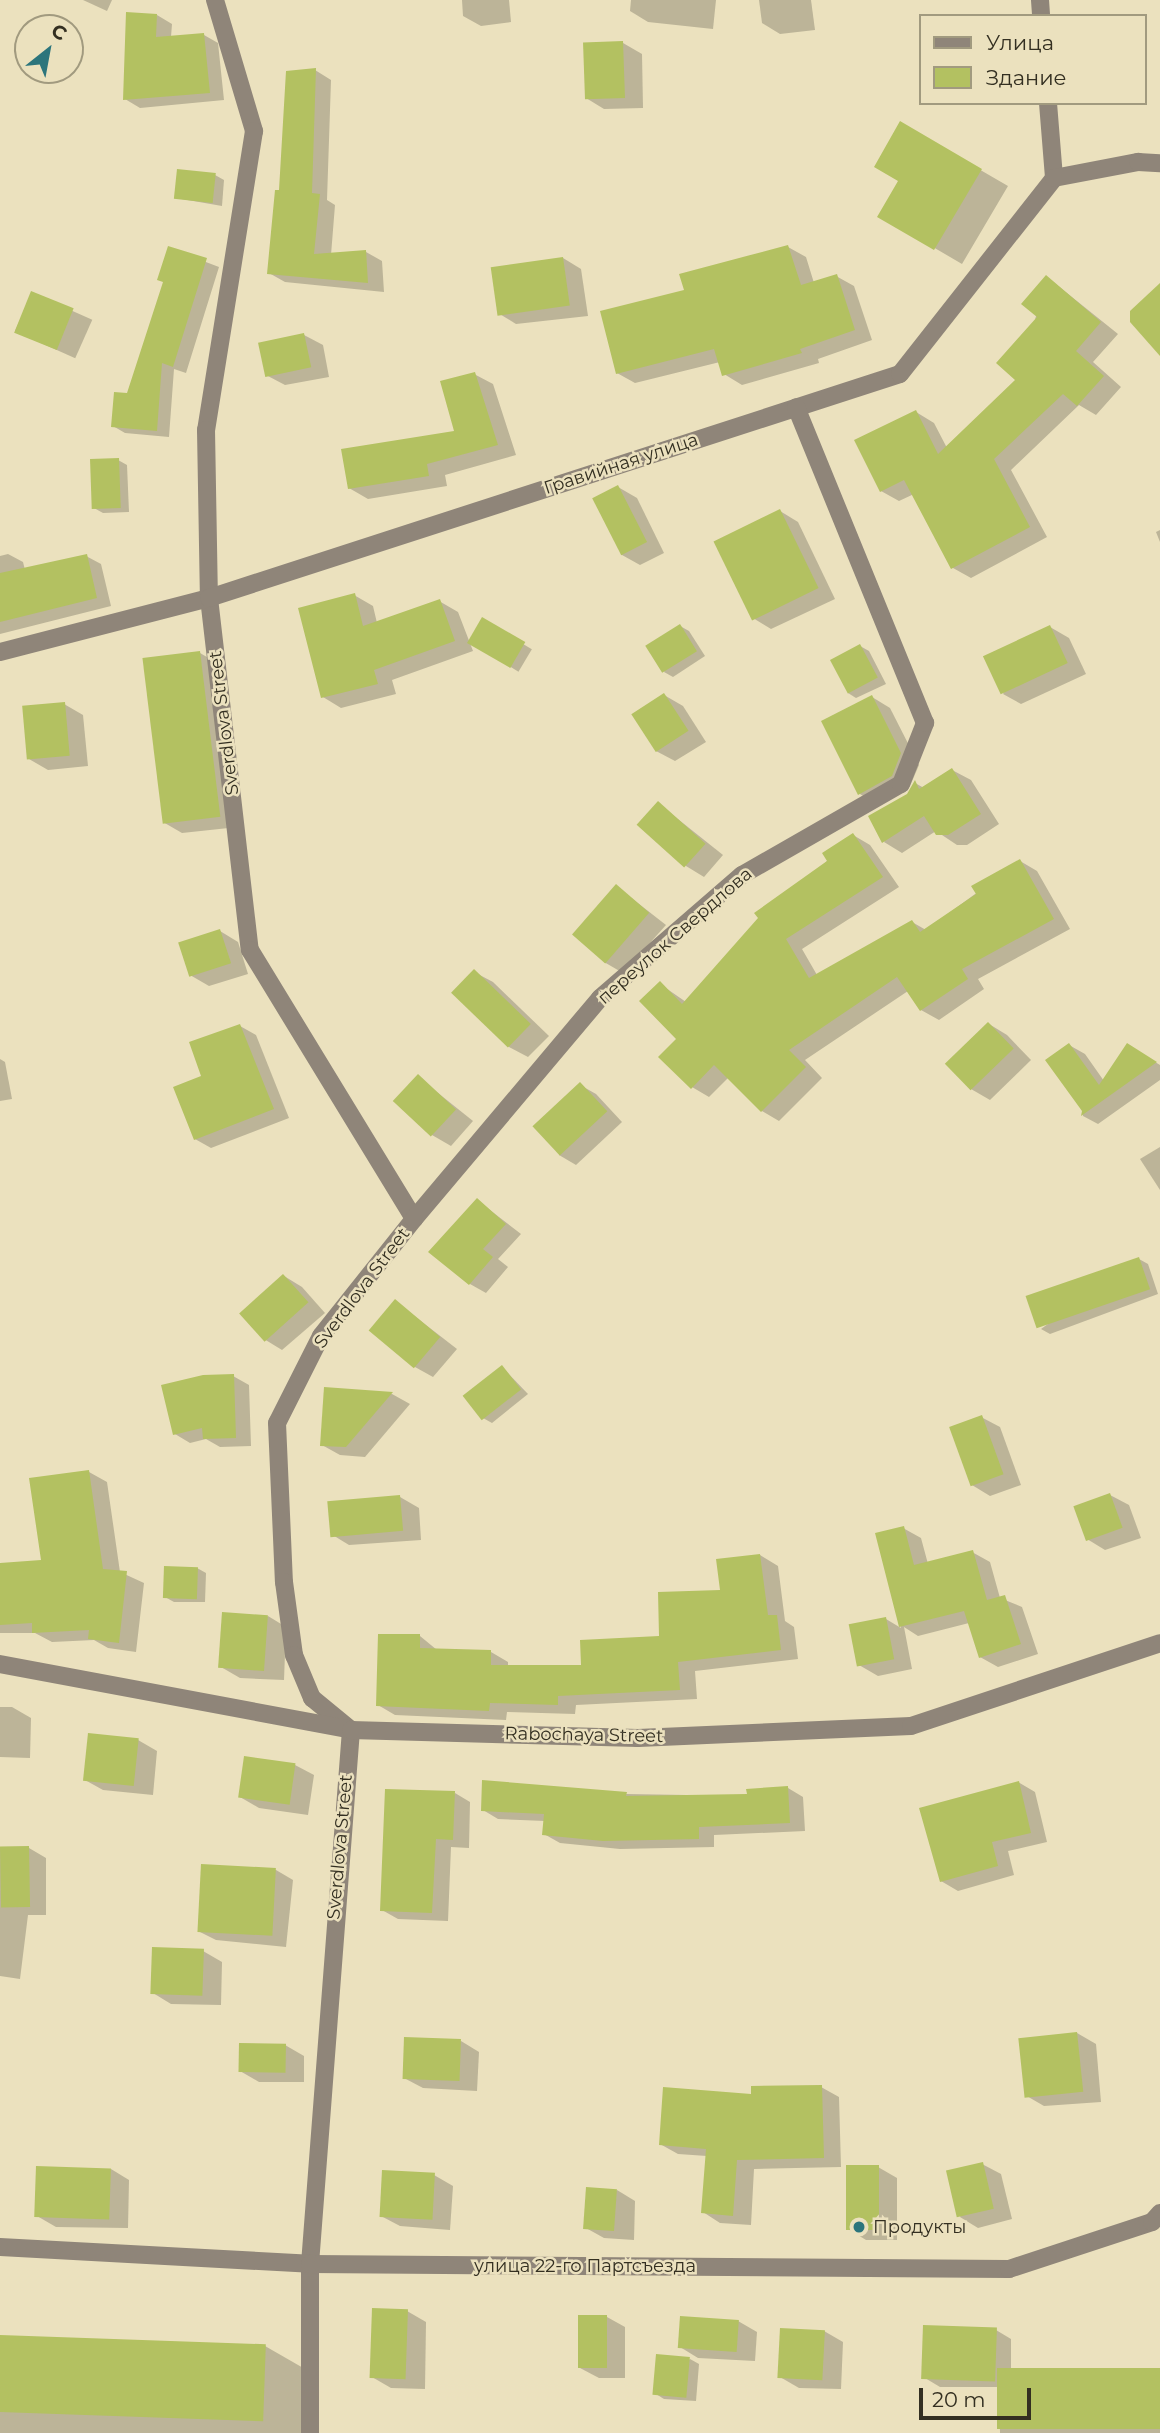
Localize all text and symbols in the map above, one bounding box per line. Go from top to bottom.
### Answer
north arrow [14,14,84,84]
legend [918,14,1146,105]
text: С [47,19,71,46]
text: Улица [986,30,1054,55]
text: Здание [986,65,1067,90]
street label: Гравийная улица [541,429,701,499]
street label: Sverdlova Street [204,649,244,797]
street label: переулок Свердлова [593,863,757,1009]
street label: Sverdlova Street [310,1223,414,1353]
street label: Rabochaya Street [505,1723,663,1747]
street label: Sverdlova Street [323,1774,357,1920]
place label: Продукты [873,2216,966,2238]
marker: Продукты [851,2219,867,2235]
street label: улица 22-го Партсъезда [474,2255,696,2277]
scale bar [922,2374,1034,2418]
text: 20 m [932,2387,986,2412]

